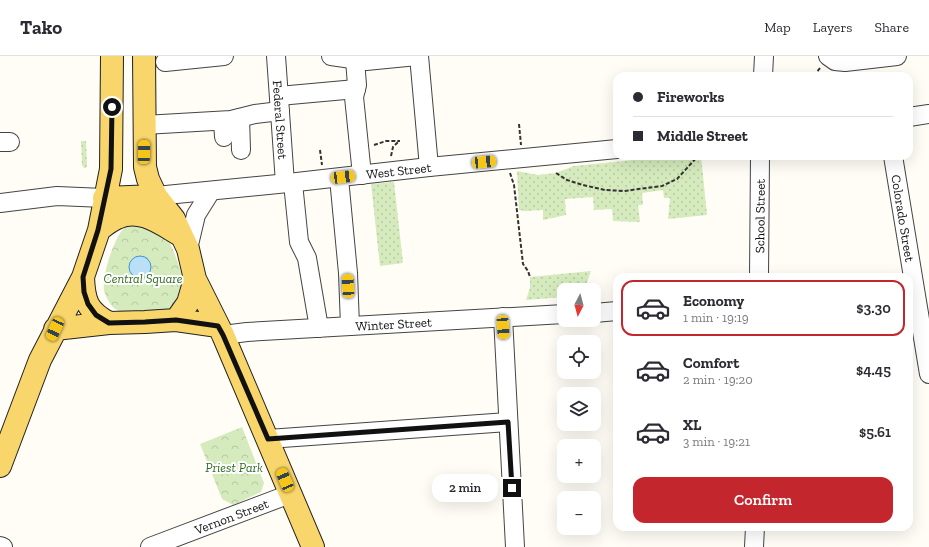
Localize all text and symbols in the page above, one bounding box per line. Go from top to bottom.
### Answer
text: Tako [20,16,62,39]
text: Map [764,19,791,36]
text: Layers [813,19,852,36]
text: Share [874,19,909,36]
street label: Federal Street [270,80,291,160]
text: Fireworks [657,88,724,106]
route start [103,98,121,116]
text: Middle Street [657,127,748,145]
car [138,140,150,164]
car [472,155,496,169]
street label: West Street [365,159,432,182]
car [330,170,356,184]
street label: Colorado Street [889,174,918,263]
street label: School Street [752,179,767,253]
park label: Central Square [104,271,183,286]
car [341,274,355,298]
north arrow [557,283,601,327]
map controls [557,283,601,535]
icon: car [635,290,671,326]
text: Economy [683,292,744,310]
text: $3.30 [856,299,891,317]
text: 1 min · 19:19 [683,310,749,325]
street label: Winter Street [355,314,432,333]
car [496,315,510,339]
car [44,316,66,342]
button: locate [557,335,601,379]
icon: car [635,352,671,388]
text: Comfort [683,354,739,372]
text: $4.45 [856,361,891,379]
text: 2 min · 19:20 [683,372,753,387]
button: layers [557,387,601,431]
icon: car [635,414,671,450]
text: XL [683,416,701,434]
text: $5.61 [859,423,891,441]
text: 3 min · 19:21 [683,434,750,449]
button: + [557,439,601,483]
park label: Priest Park [205,460,263,475]
car [275,467,295,493]
callout: 2 min [432,474,498,502]
button: Confirm [633,477,893,523]
route end [503,479,521,497]
text: 2 min [449,480,481,495]
button: − [557,491,601,535]
street label: Vernon Street [191,495,271,537]

